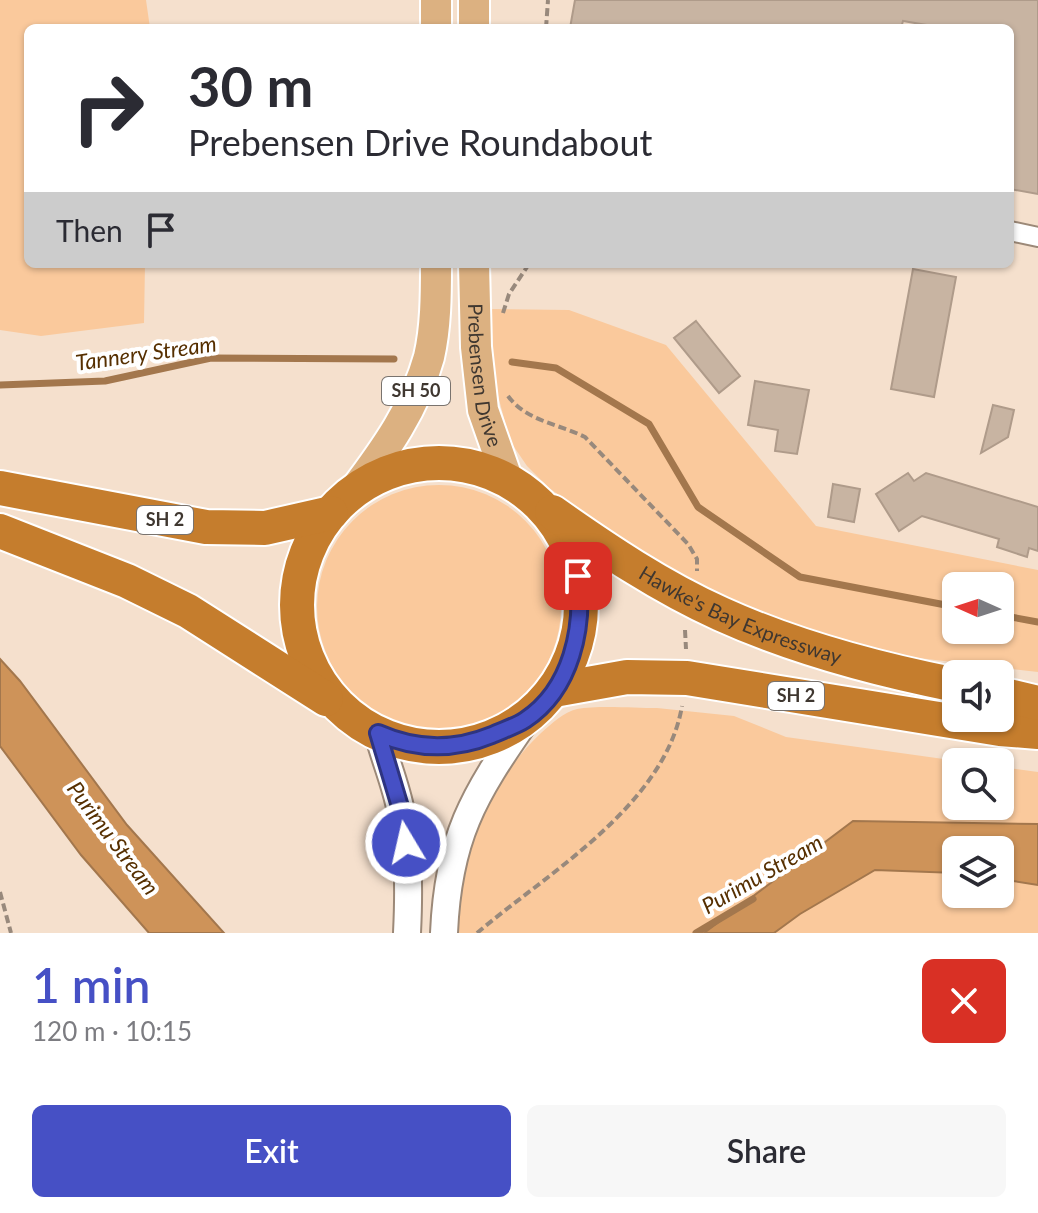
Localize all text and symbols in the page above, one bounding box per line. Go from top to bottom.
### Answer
text: 30 m [188,52,313,119]
icon: right [56,56,160,160]
text: Prebensen Drive Roundabout [188,120,652,164]
icon: arrive [139,208,183,252]
text: Then [56,212,123,248]
street label: Prebensen Drive [464,303,508,450]
water label: Tannery Stream [74,329,218,376]
road number: SH 50 [382,377,450,405]
road number: SH 2 [137,506,193,534]
pin [544,542,612,610]
icon: arrive [556,554,600,598]
street label: Hawke's Bay Expressway [635,560,845,668]
north arrow [942,572,1014,644]
map controls [942,572,1014,908]
button: sound [942,660,1014,732]
road number: SH 2 [768,682,824,710]
button: search [942,748,1014,820]
water label: Purimu Stream [62,776,165,900]
position arrow [364,801,448,885]
water label: Purimu Stream [696,828,827,919]
button: layers [942,836,1014,908]
text: 1 min [32,956,150,1013]
button: close [922,959,1006,1043]
text: 120 m · 10:15 [32,1015,192,1047]
button: Exit [32,1105,511,1197]
button: Share [527,1105,1006,1197]

